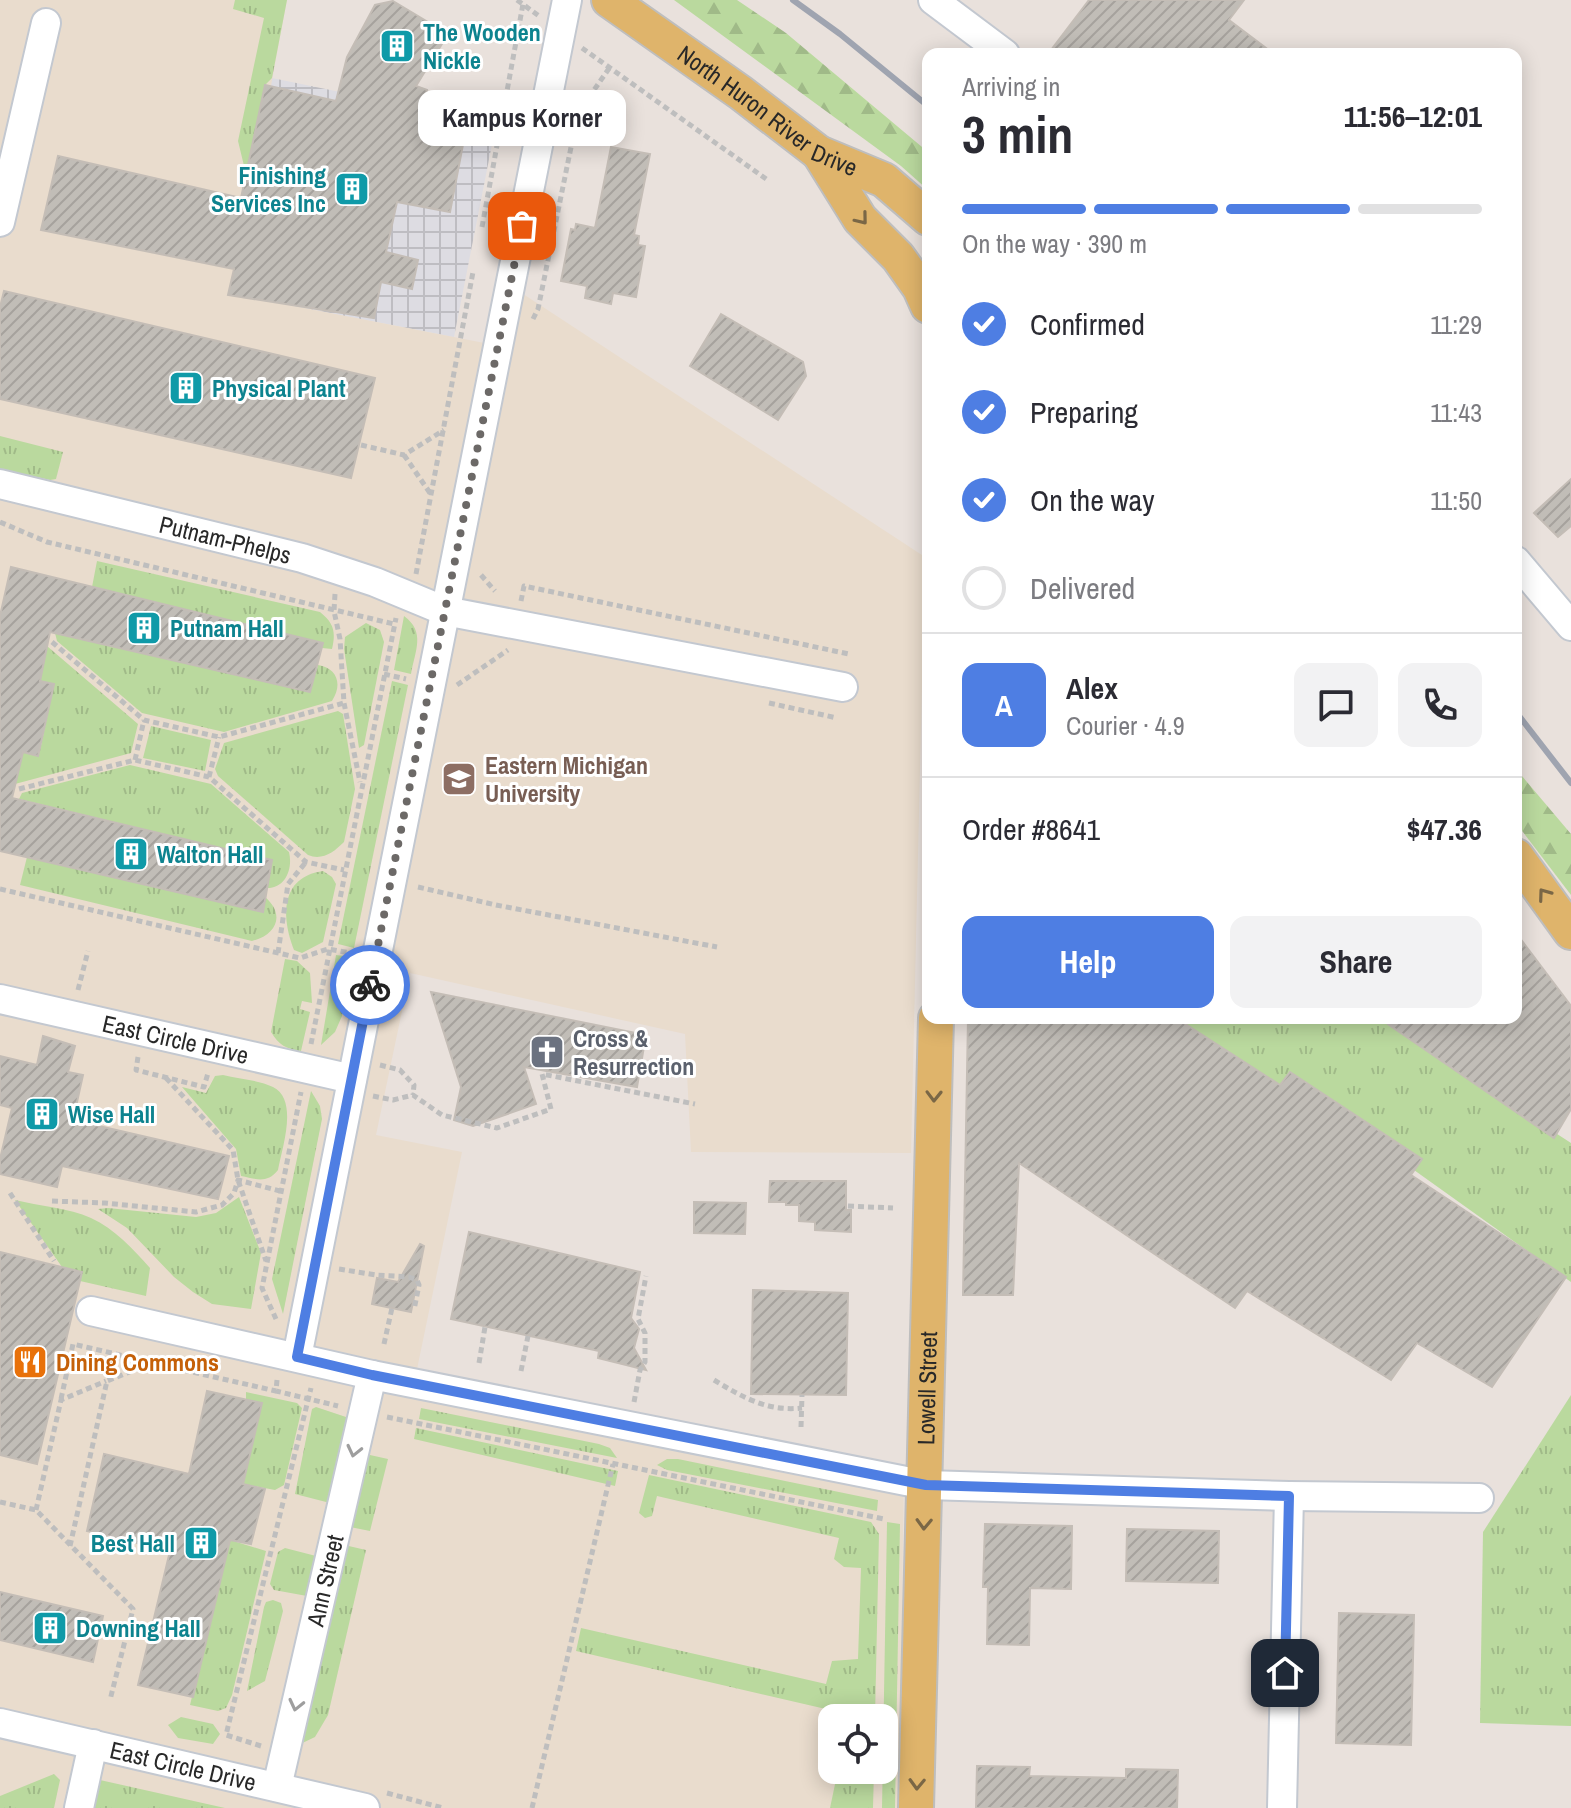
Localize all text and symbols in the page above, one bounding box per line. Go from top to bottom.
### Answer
place label: The Wooden Nickle [423,16,541,76]
building icon: The Wooden Nickle [378,27,416,65]
street label: North Huron River Drive [672,37,862,183]
text: Arriving in [962,69,1060,104]
callout: Kampus Korner [418,90,626,146]
text: 11:56–12:01 [1344,96,1482,136]
text: 3 min [962,99,1073,169]
text: Kampus Korner [442,100,602,135]
place label: Finishing Services Inc [211,159,326,219]
building icon: Finishing Services Inc [333,170,371,208]
pin [488,192,556,260]
icon: bag [500,204,544,248]
one-way arrow [852,210,867,224]
text: On the way · 390 m [962,226,1147,261]
icon: check [962,302,1006,346]
text: Confirmed [1030,304,1145,344]
text: 11:29 [1430,307,1482,342]
building icon: Physical Plant [167,369,205,407]
place label: Physical Plant [212,372,346,404]
icon: check [962,390,1006,434]
text: Preparing [1030,392,1138,432]
text: 11:43 [1430,395,1482,430]
icon: check [962,478,1006,522]
text: On the way [1030,480,1154,520]
text: 11:50 [1430,483,1482,518]
street label: Putnam-Phelps [156,508,295,571]
text: Delivered [1030,568,1135,608]
building icon: Putnam Hall [125,609,163,647]
place label: Putnam Hall [170,612,284,644]
button: chat [1294,663,1378,747]
button: phone [1398,663,1482,747]
text: Alex [1066,668,1118,708]
text: A [995,685,1013,725]
text: Courier · 4.9 [1066,708,1185,743]
place label: Eastern Michigan University [485,749,648,809]
school or university icon: Eastern Michigan University [440,760,478,798]
text: Order #8641 [962,809,1100,849]
text: $47.36 [1407,809,1482,849]
building icon: Walton Hall [112,835,150,873]
place label: Walton Hall [157,838,263,870]
one-way arrow [1539,888,1553,903]
button: Help [962,916,1214,1008]
button: Share [1230,916,1482,1008]
courier [330,945,410,1025]
icon: bike [348,963,392,1007]
street label: East Circle Drive [99,1007,252,1071]
place label: Cross & Resurrection [573,1022,694,1082]
church icon: Cross & Resurrection [528,1033,566,1071]
one-way arrow [925,1090,943,1103]
building icon: Wise Hall [23,1095,61,1133]
place label: Wise Hall [68,1098,155,1130]
street label: Lowell Street [909,1330,944,1445]
restaurant icon: Dining Commons [11,1343,49,1381]
place label: Dining Commons [56,1346,219,1378]
one-way arrow [346,1444,363,1457]
one-way arrow [916,1518,933,1531]
building icon: Best Hall [182,1524,220,1562]
place label: Best Hall [91,1527,175,1559]
street label: Ann Street [298,1531,351,1630]
building icon: Downing Hall [31,1609,69,1647]
place label: Downing Hall [76,1612,201,1644]
pin [1251,1639,1319,1707]
icon: home [1263,1651,1307,1695]
one-way arrow [288,1697,305,1711]
map controls [818,1704,898,1784]
button: locate [818,1704,898,1784]
street label: East Circle Drive [107,1733,259,1798]
one-way arrow [908,1778,925,1791]

